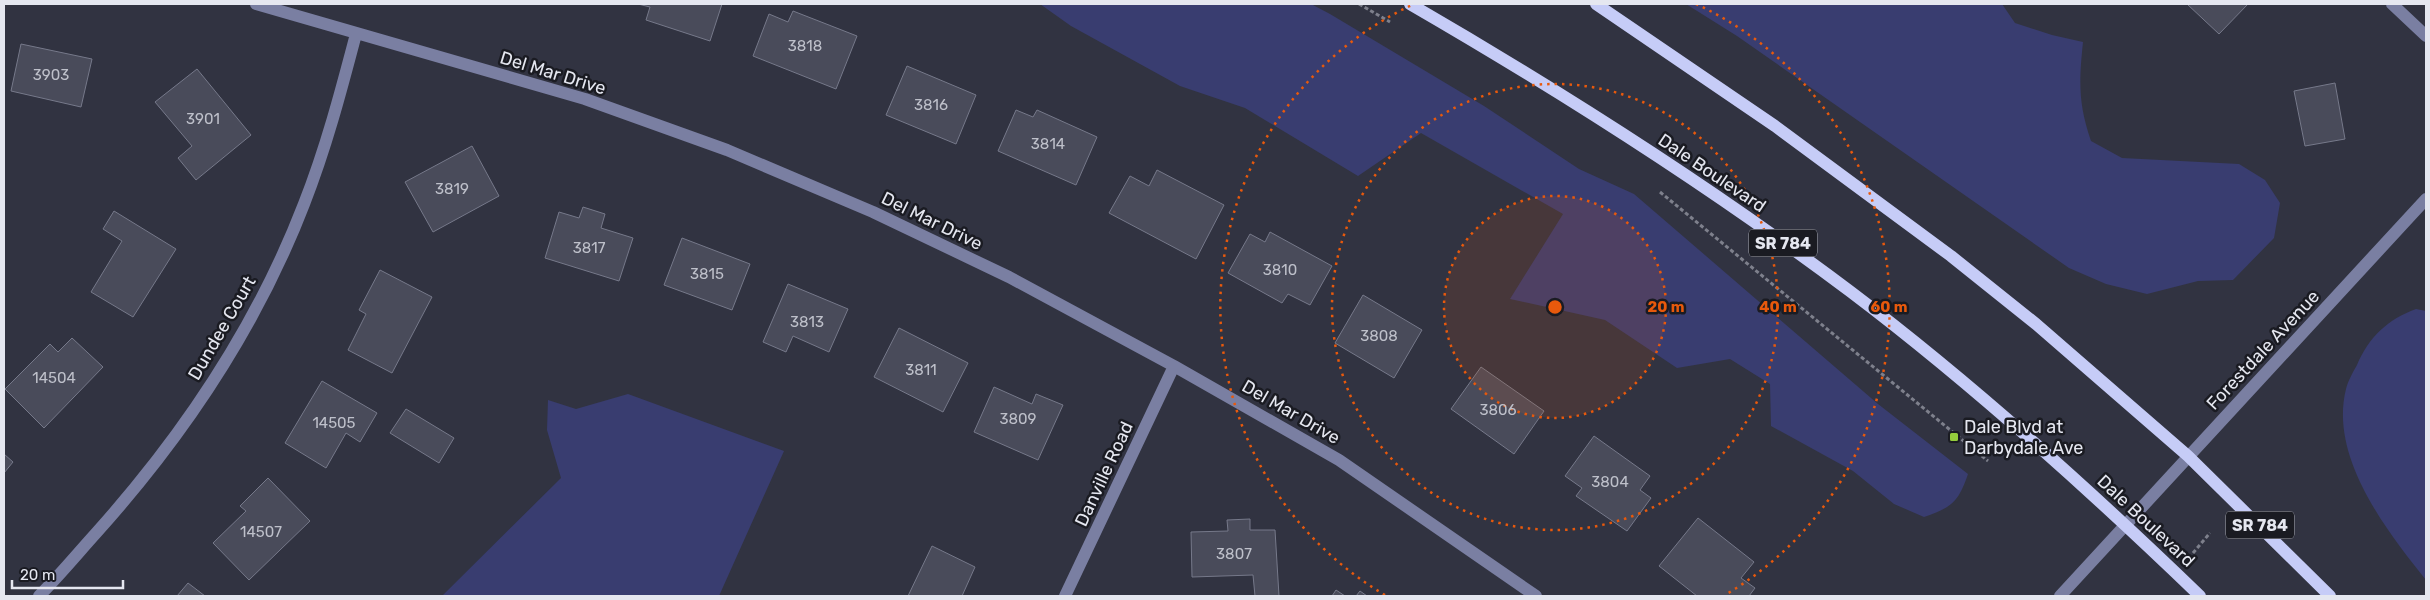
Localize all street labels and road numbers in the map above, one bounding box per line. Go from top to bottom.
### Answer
street label: Del Mar Drive [497,46,609,100]
street label: Dale Boulevard [1654,129,1770,217]
street label: Del Mar Drive [878,187,986,255]
road number: SR 784 [1749,230,1817,256]
street label: Dundee Court [183,272,261,384]
street label: Forestdale Avenue [2202,286,2324,414]
street label: Del Mar Drive [1238,375,1344,449]
street label: Danville Road [1070,418,1138,530]
street label: Dale Boulevard [2093,470,2199,572]
road number: SR 784 [2226,512,2294,538]

